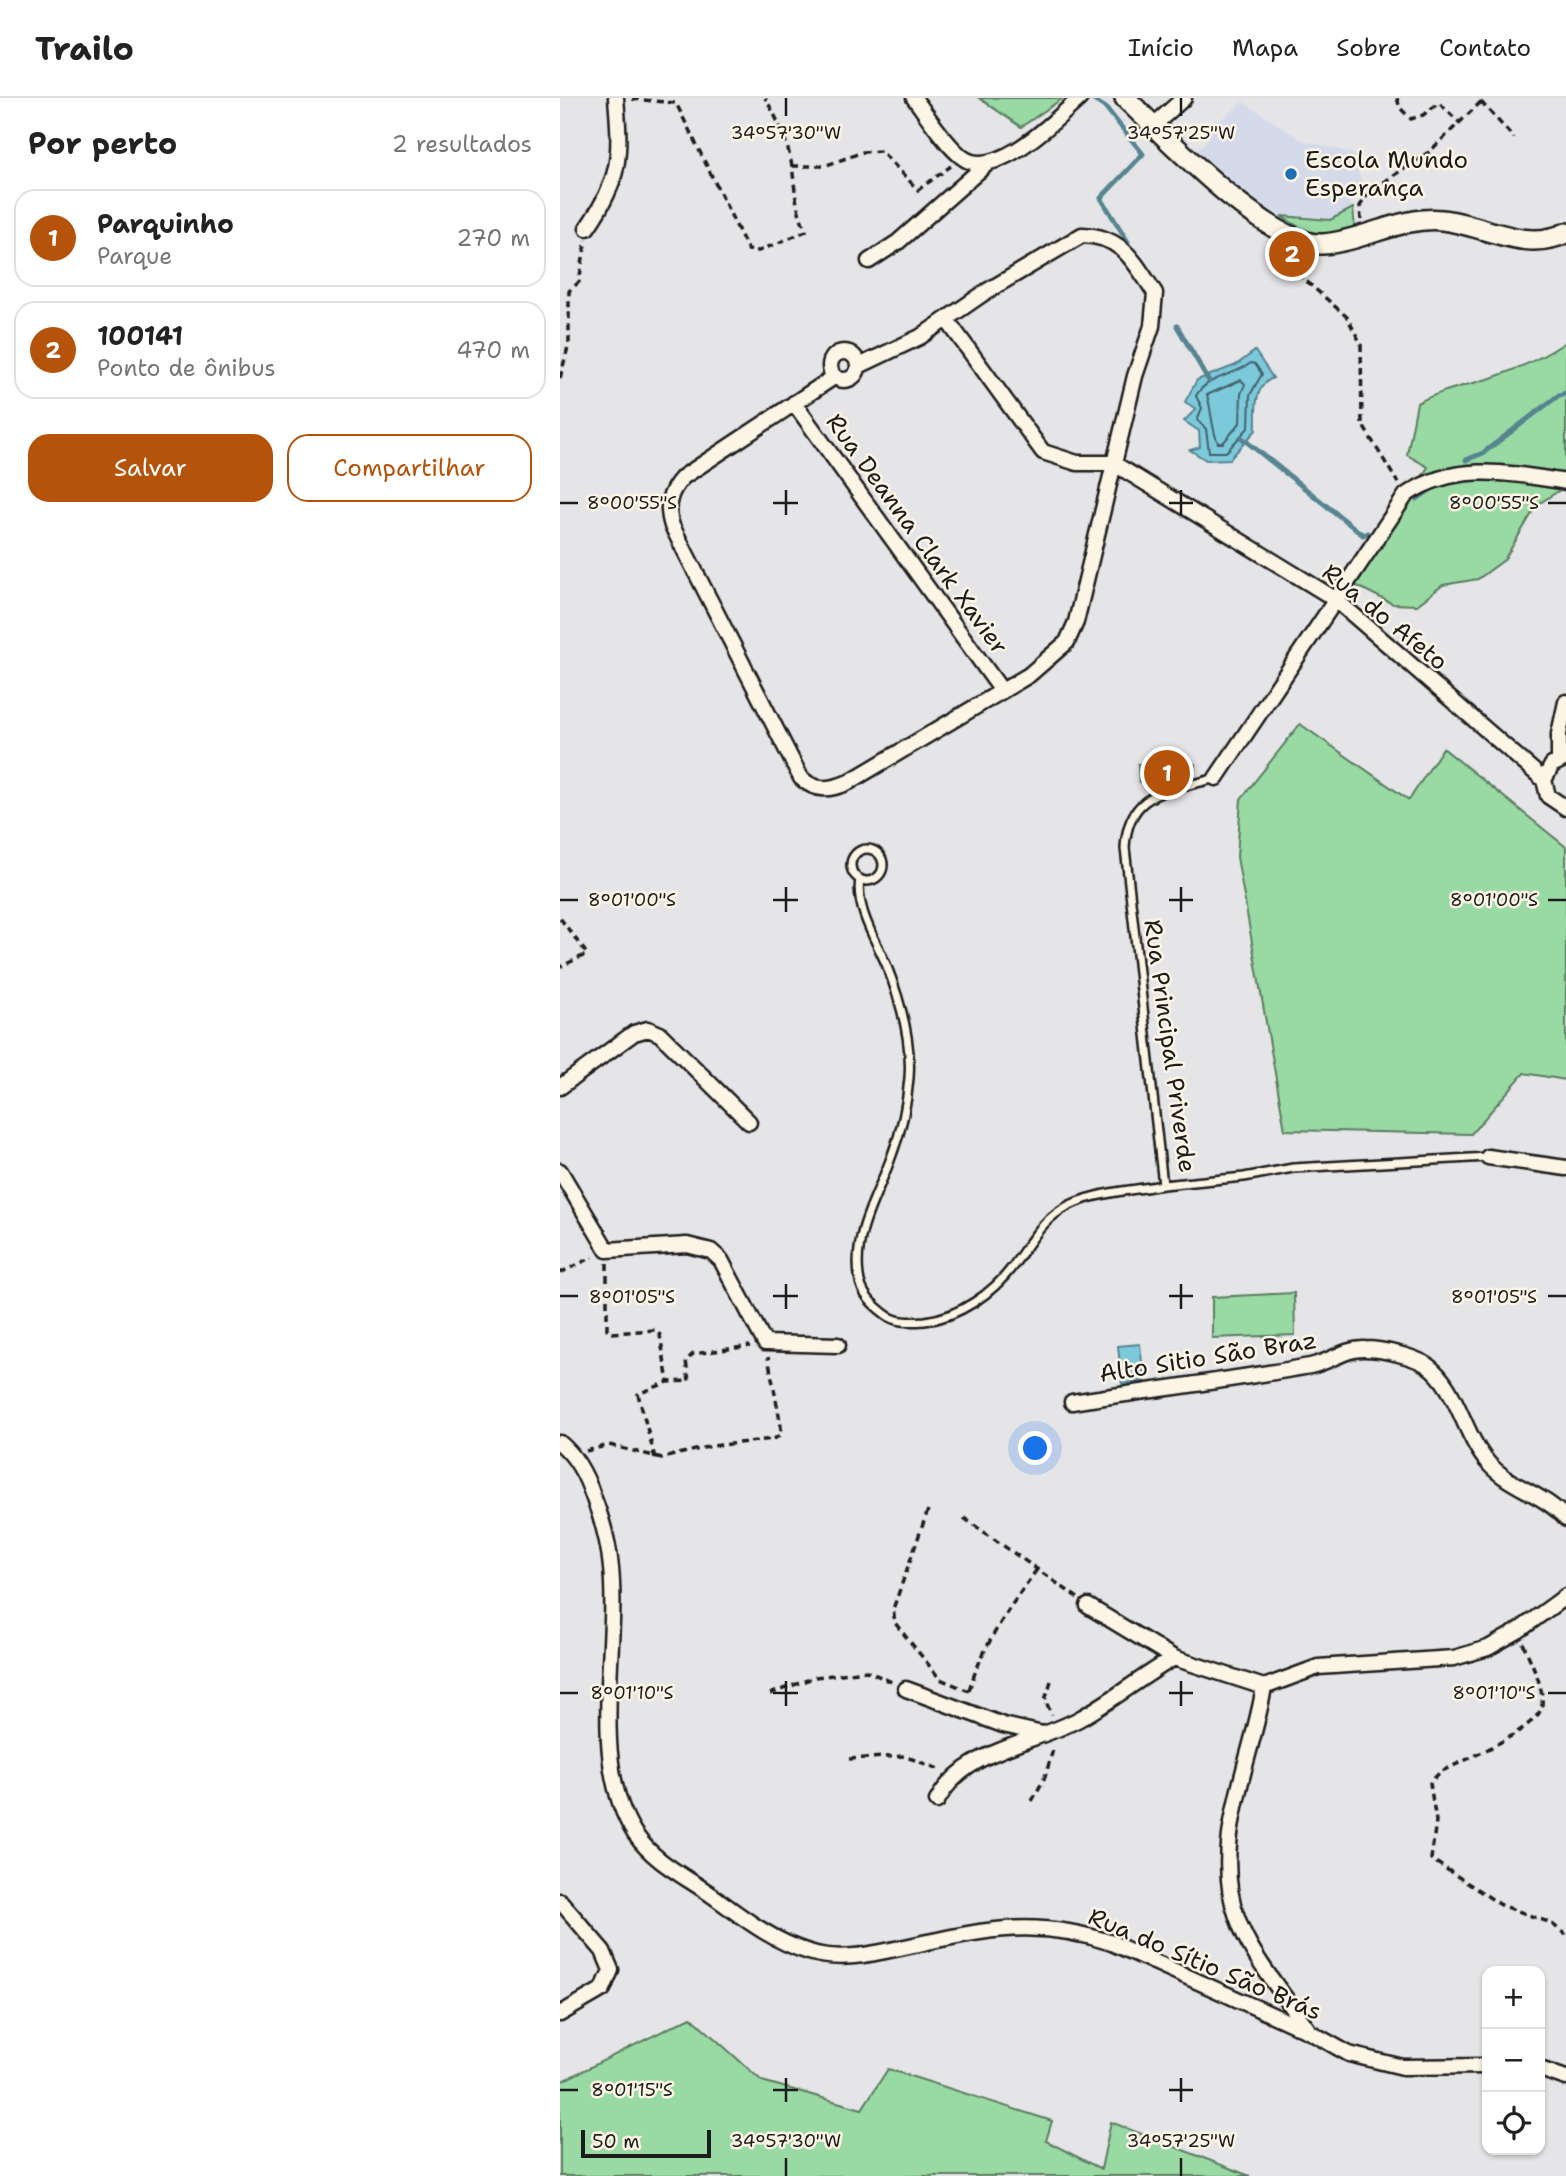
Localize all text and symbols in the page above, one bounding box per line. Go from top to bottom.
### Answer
text: Trailo [35,26,134,71]
text: Início [1128,32,1194,64]
text: Mapa [1232,32,1298,64]
text: Sobre [1336,32,1401,64]
text: Contato [1439,32,1531,64]
text: 34°57'30"W [731,121,841,145]
text: 34°57'25"W [1127,121,1235,145]
text: Por perto [28,123,177,164]
text: 2 resultados [392,129,532,159]
place label: Escola Mundo Esperança [1305,144,1468,204]
marker: Escola Mundo Esperança [1283,166,1299,182]
text: Parquinho [97,206,234,241]
text: 1 [48,223,58,253]
text: 270 m [456,223,530,253]
pin: 2 [1269,228,1315,280]
text: Parque [97,241,172,271]
text: 100141 [97,318,183,353]
text: 2 [45,335,61,365]
text: 470 m [456,335,530,365]
text: Ponto de ônibus [97,353,276,383]
street label: Rua Deanna Clark Xavier [819,407,1015,661]
button: Salvar [28,434,273,502]
button: Compartilhar [287,434,532,502]
text: 8°00'55"S [587,491,677,515]
text: 8°00'55"S [1449,491,1539,515]
street label: Rua do Afeto [1315,556,1455,678]
pin: 1 [1144,747,1190,799]
text: 8°01'00"S [588,888,676,912]
text: 8°01'00"S [1450,888,1538,912]
street label: Rua Principal Priverde [1136,918,1204,1174]
text: 8°01'05"S [589,1285,675,1309]
text: 8°01'05"S [1451,1285,1537,1309]
street label: Alto Sitio São Braz [1097,1324,1319,1390]
your location [1018,1431,1052,1465]
text: 8°01'10"S [590,1681,674,1705]
text: 8°01'10"S [1452,1681,1536,1705]
street label: Rua do Sítio São Brás [1083,1900,1327,2028]
map controls [1482,1966,1545,2155]
button: + [1482,1966,1545,2029]
button: − [1482,2029,1545,2092]
text: 8°01'15"S [591,2078,673,2102]
button: locate [1482,2092,1545,2155]
scale bar [581,2127,710,2159]
text: 50 m [592,2129,640,2154]
text: 34°57'30"W [731,2129,841,2153]
text: 34°57'25"W [1127,2129,1235,2153]

